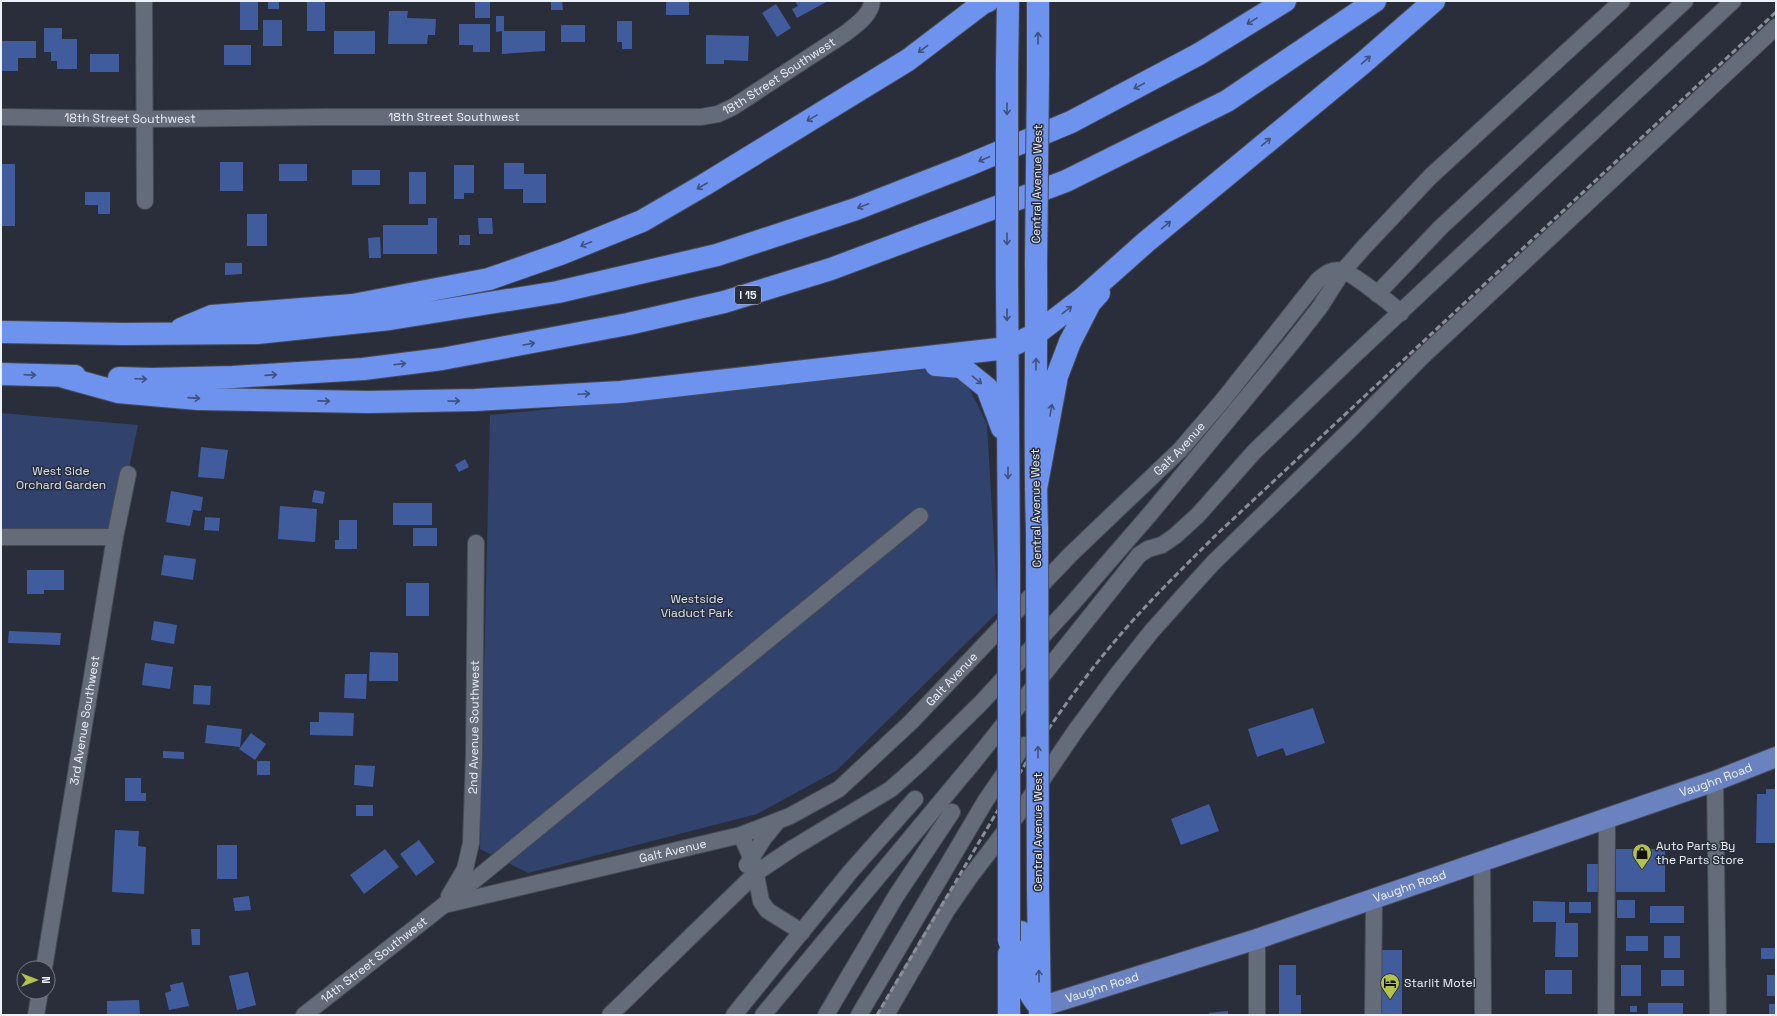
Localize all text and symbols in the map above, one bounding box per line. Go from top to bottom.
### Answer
one-way arrow [1246,18,1258,26]
one-way arrow [1034,32,1042,45]
street label: 18th Street Southwest [720,34,839,119]
one-way arrow [917,45,928,53]
one-way arrow [1361,55,1372,64]
one-way arrow [1134,83,1146,90]
one-way arrow [1003,102,1011,115]
street label: 18th Street Southwest [388,109,520,125]
street label: 18th Street Southwest [64,110,196,127]
one-way arrow [806,114,818,122]
street label: Central Avenue West [1028,124,1046,244]
one-way arrow [1261,138,1271,147]
one-way arrow [978,155,990,163]
one-way arrow [696,183,708,191]
one-way arrow [857,203,869,211]
one-way arrow [1160,221,1171,230]
one-way arrow [1003,232,1011,245]
one-way arrow [580,240,592,248]
road number: I 15 [735,286,761,304]
one-way arrow [1062,306,1073,314]
one-way arrow [1003,308,1011,321]
one-way arrow [522,340,535,348]
one-way arrow [1032,358,1040,371]
one-way arrow [393,360,406,368]
one-way arrow [23,371,36,379]
one-way arrow [264,371,277,378]
one-way arrow [134,375,147,382]
one-way arrow [972,375,982,384]
one-way arrow [577,390,590,398]
one-way arrow [188,395,201,402]
one-way arrow [317,397,330,405]
one-way arrow [447,397,460,405]
one-way arrow [1048,403,1056,416]
street label: Galt Avenue [1150,418,1209,479]
street label: Central Avenue West [1027,448,1045,568]
park label: West Side Orchard Garden [16,463,106,493]
one-way arrow [1004,466,1012,479]
park label: Westside Viaduct Park [661,591,734,621]
street label: Galt Avenue [922,649,981,710]
street label: 3rd Avenue Southwest [66,654,103,786]
street label: 2nd Avenue Southwest [465,660,483,794]
one-way arrow [1034,746,1042,759]
street label: Vaughn Road [1677,759,1754,801]
street label: Central Avenue West [1030,772,1046,892]
street label: Galt Avenue [637,835,708,867]
place label: Auto Parts By the Parts Store [1656,838,1744,868]
shop icon: Auto Parts By the Parts Store [1631,842,1653,870]
street label: Vaughn Road [1371,866,1448,906]
street label: 14th Street Southwest [317,913,431,1007]
north arrow [16,960,56,1000]
street label: Vaughn Road [1063,969,1141,1007]
one-way arrow [1036,970,1043,983]
hotel icon: Starlit Motel [1379,972,1401,1000]
place label: Starlit Motel [1404,975,1476,991]
text: N [39,976,53,984]

